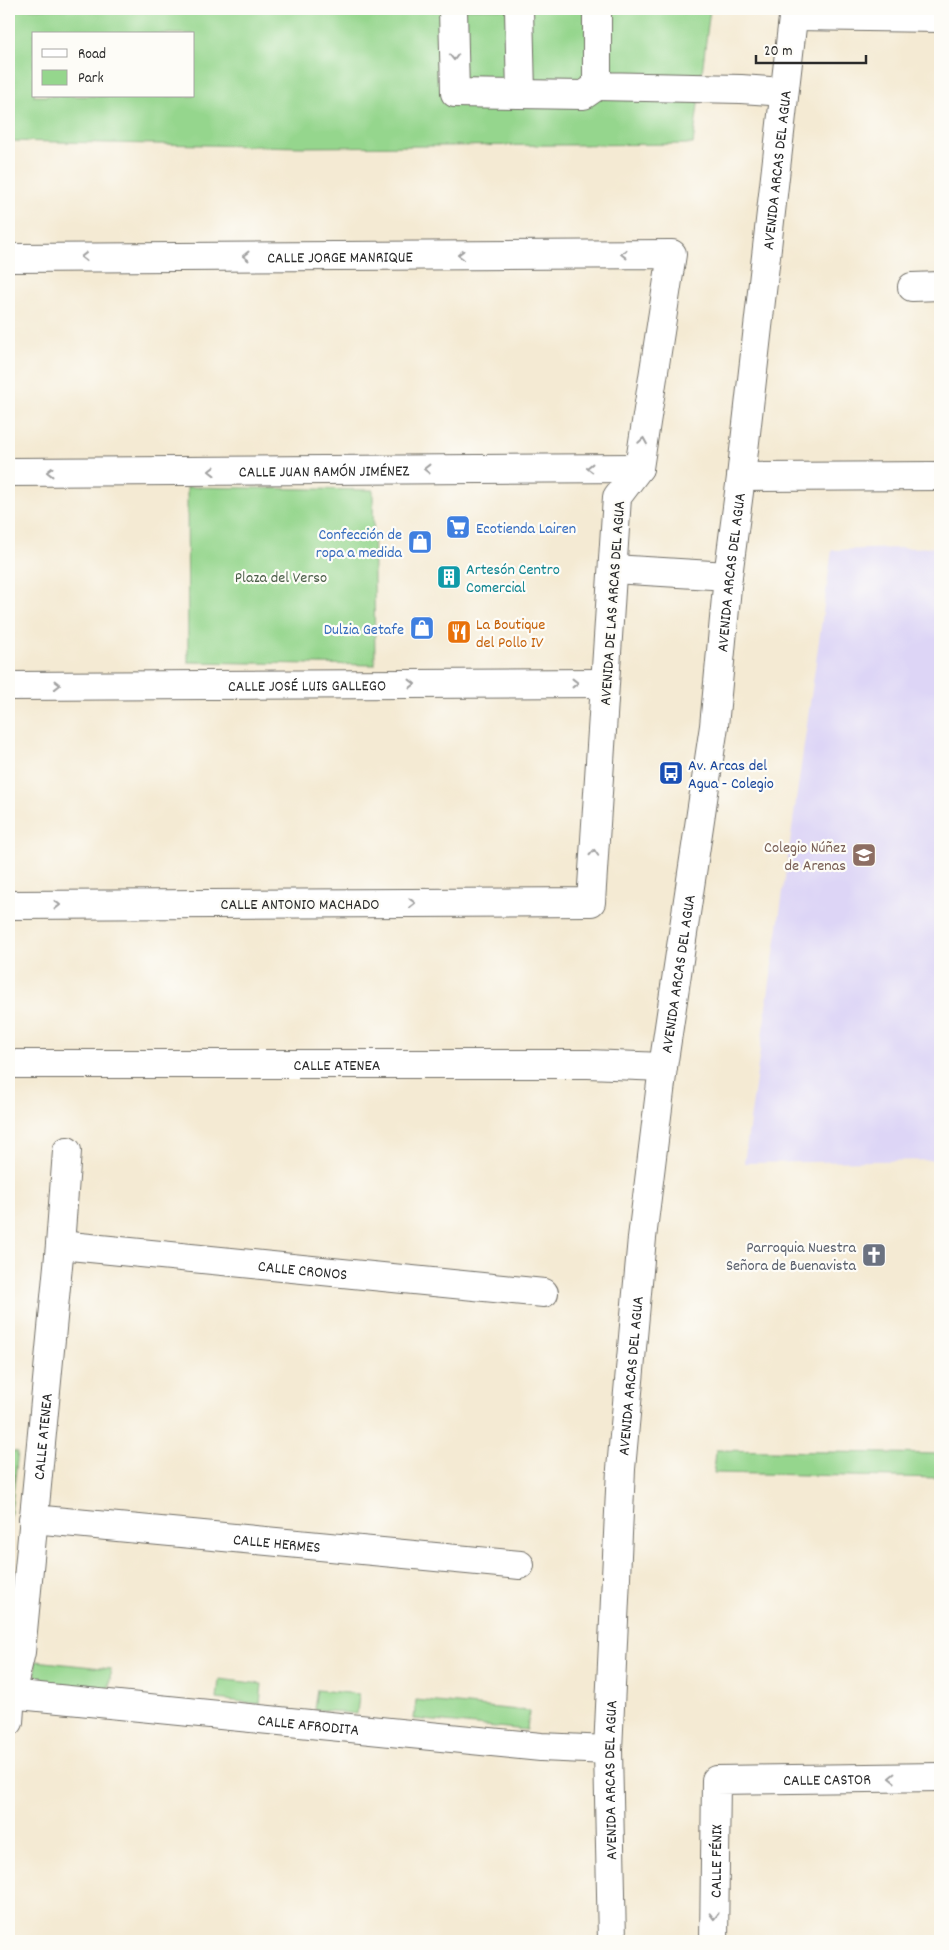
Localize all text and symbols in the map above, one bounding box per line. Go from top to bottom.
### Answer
legend [32,32,195,98]
scale bar [756,32,866,64]
text: 20 m [764,41,792,63]
text: Road [78,44,106,66]
one-way arrow [449,54,459,62]
text: Park [78,68,104,90]
street label: AVENIDA ARCAS DEL AGUA [758,89,799,251]
street label: CALLE JORGE MANRIQUE [267,247,414,270]
one-way arrow [619,249,627,259]
one-way arrow [457,250,464,260]
one-way arrow [242,251,250,261]
one-way arrow [79,252,87,262]
one-way arrow [637,437,647,445]
street label: CALLE JUAN RAMÓN JIMÉNEZ [239,460,409,485]
one-way arrow [586,463,594,473]
one-way arrow [423,464,431,474]
one-way arrow [208,466,216,476]
one-way arrow [46,467,54,477]
street label: AVENIDA ARCAS DEL AGUA [712,491,753,653]
street label: AVENIDA DE LAS ARCAS DEL AGUA [595,500,632,706]
supermarket icon: Ecotienda Lairen [445,514,471,540]
place label: Ecotienda Lairen [476,518,576,541]
place label: Confección de ropa a medida [316,524,402,565]
shop icon: Confección de ropa a medida [407,529,433,555]
place label: Artesón Centro Comercial [466,559,560,600]
building icon: Artesón Centro Comercial [436,564,462,590]
park label: Plaza del Verso [235,567,327,590]
place label: La Boutique del Pollo IV [476,614,545,655]
shop icon: Dulzia Getafe [409,615,435,641]
place label: Dulzia Getafe [324,619,404,642]
restaurant icon: La Boutique del Pollo IV [446,619,472,645]
street label: CALLE JOSÉ LUIS GALLEGO [228,675,386,699]
one-way arrow [572,678,579,688]
one-way arrow [409,679,417,689]
one-way arrow [54,680,62,690]
place label: Av. Arcas del Agua - Colegio [688,755,774,796]
bus stop icon: Av. Arcas del Agua - Colegio [658,760,684,786]
place label: Colegio Núñez de Arenas [764,837,846,878]
school or university icon: Colegio Núñez de Arenas [851,842,877,868]
one-way arrow [589,849,600,857]
street label: AVENIDA ARCAS DEL AGUA [656,893,703,1055]
street label: CALLE ANTONIO MACHADO [221,894,379,917]
one-way arrow [409,898,417,908]
one-way arrow [54,899,62,910]
street label: CALLE ATENEA [293,1055,381,1078]
place label: Parroquia Nuestra Señora de Buenavista [726,1237,856,1278]
church icon: Parroquia Nuestra Señora de Buenavista [861,1242,887,1268]
street label: CALLE CRONOS [257,1256,348,1287]
street label: AVENIDA ARCAS DEL AGUA [613,1295,651,1457]
street label: CALLE ATENEA [29,1392,60,1481]
street label: CALLE HERMES [232,1529,321,1560]
street label: AVENIDA ARCAS DEL AGUA [599,1699,624,1860]
street label: CALLE AFRODITA [256,1710,360,1743]
street label: CALLE CASTOR [783,1769,871,1793]
one-way arrow [887,1773,895,1783]
street label: CALLE FÉNIX [706,1824,729,1898]
one-way arrow [709,1912,719,1920]

